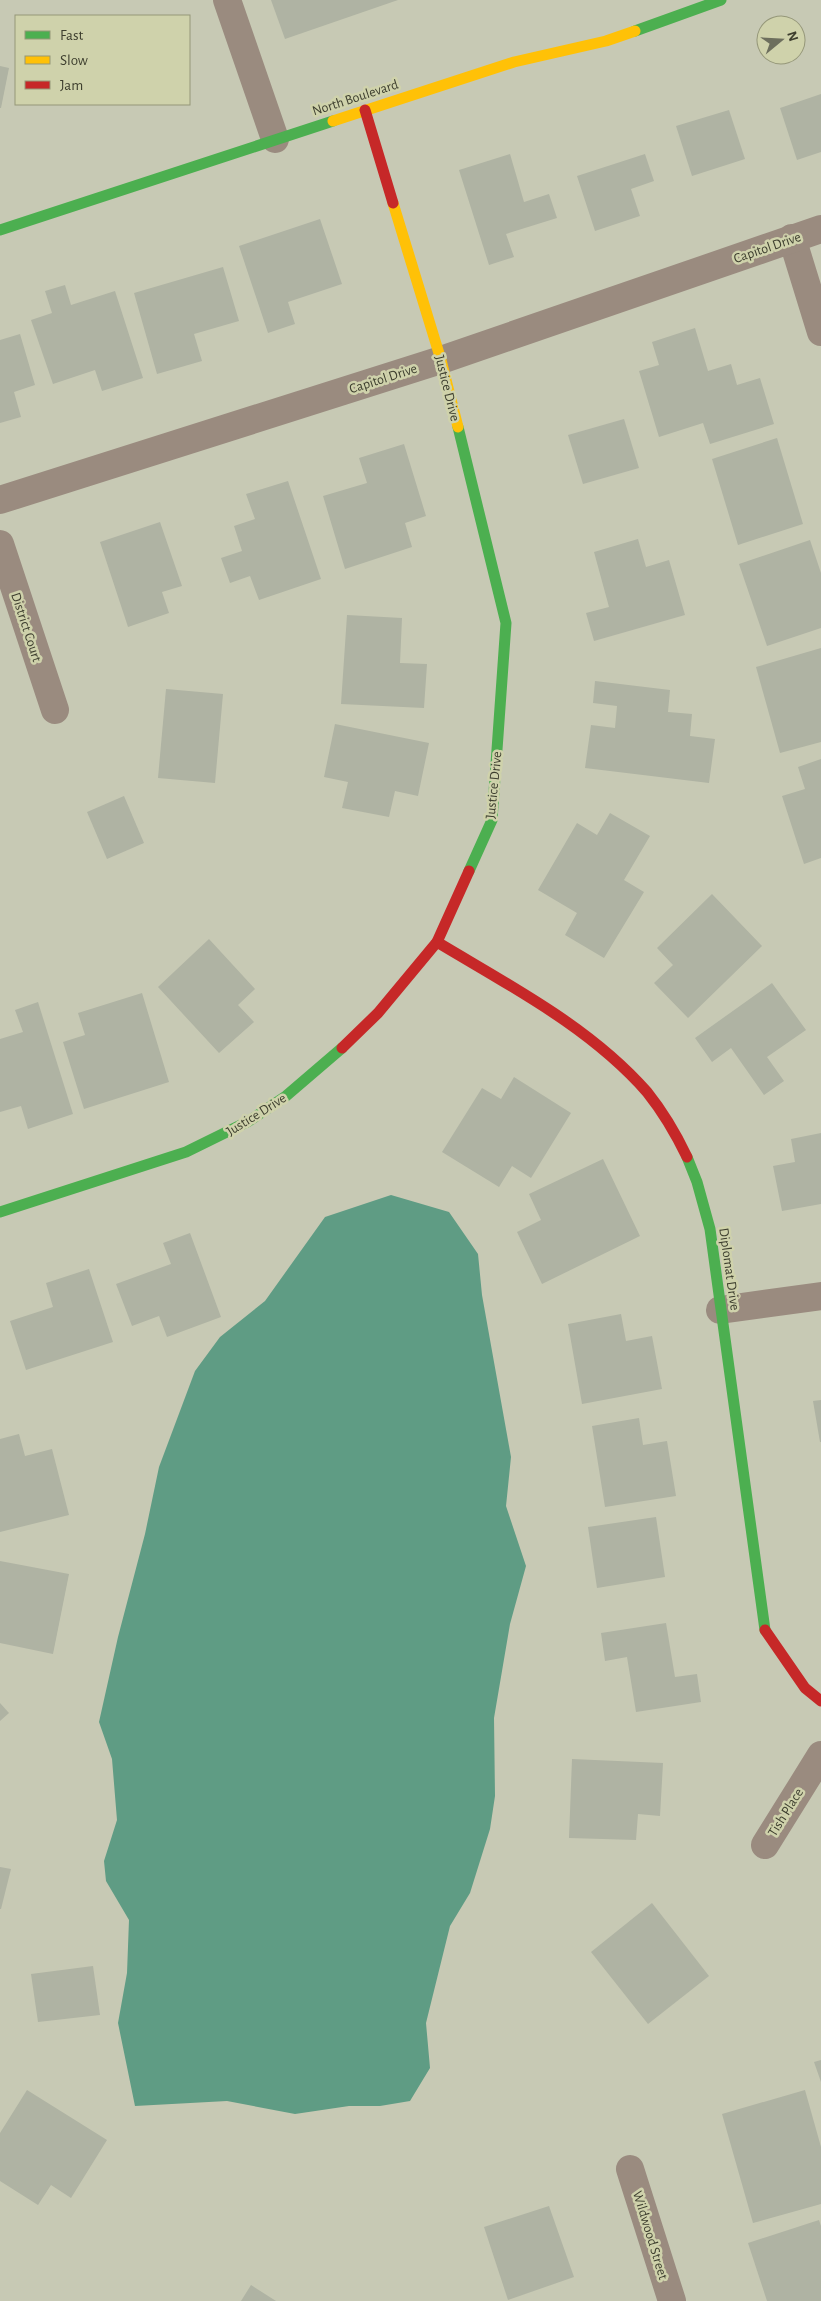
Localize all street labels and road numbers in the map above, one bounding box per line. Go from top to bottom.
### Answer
street label: North Boulevard [310,77,400,118]
street label: Capitol Drive [732,230,803,266]
street label: Justice Drive [432,354,462,423]
street label: Capitol Drive [348,361,419,396]
street label: District Court [8,591,44,664]
street label: Justice Drive [483,751,504,819]
street label: Justice Drive [224,1091,289,1139]
street label: Diplomat Drive [716,1227,742,1311]
street label: Tish Place [766,1786,806,1839]
street label: Wildwood Street [630,2189,670,2282]

